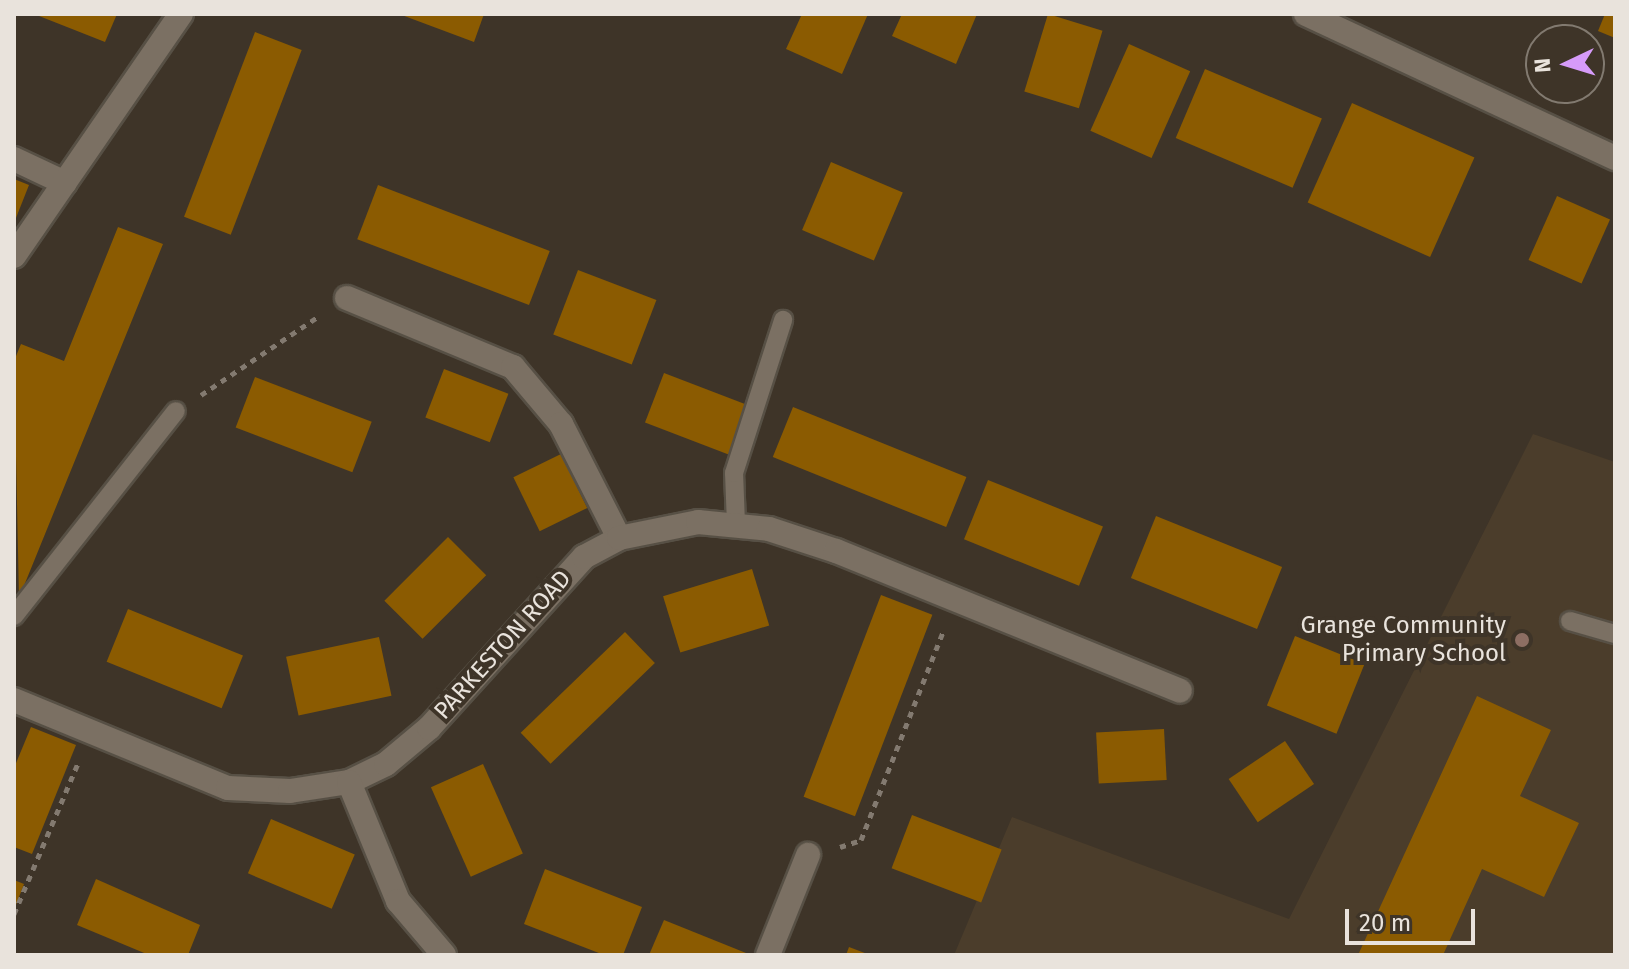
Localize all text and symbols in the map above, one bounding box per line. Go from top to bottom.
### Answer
north arrow [1525,24,1605,104]
text: N [1529,57,1557,74]
street label: PARKESTON ROAD [428,564,578,726]
place label: Grange Community Primary School [1301,612,1506,668]
marker: Grange Community Primary School [1513,631,1531,649]
scale bar [1349,893,1479,943]
text: 20 m [1359,909,1411,937]

